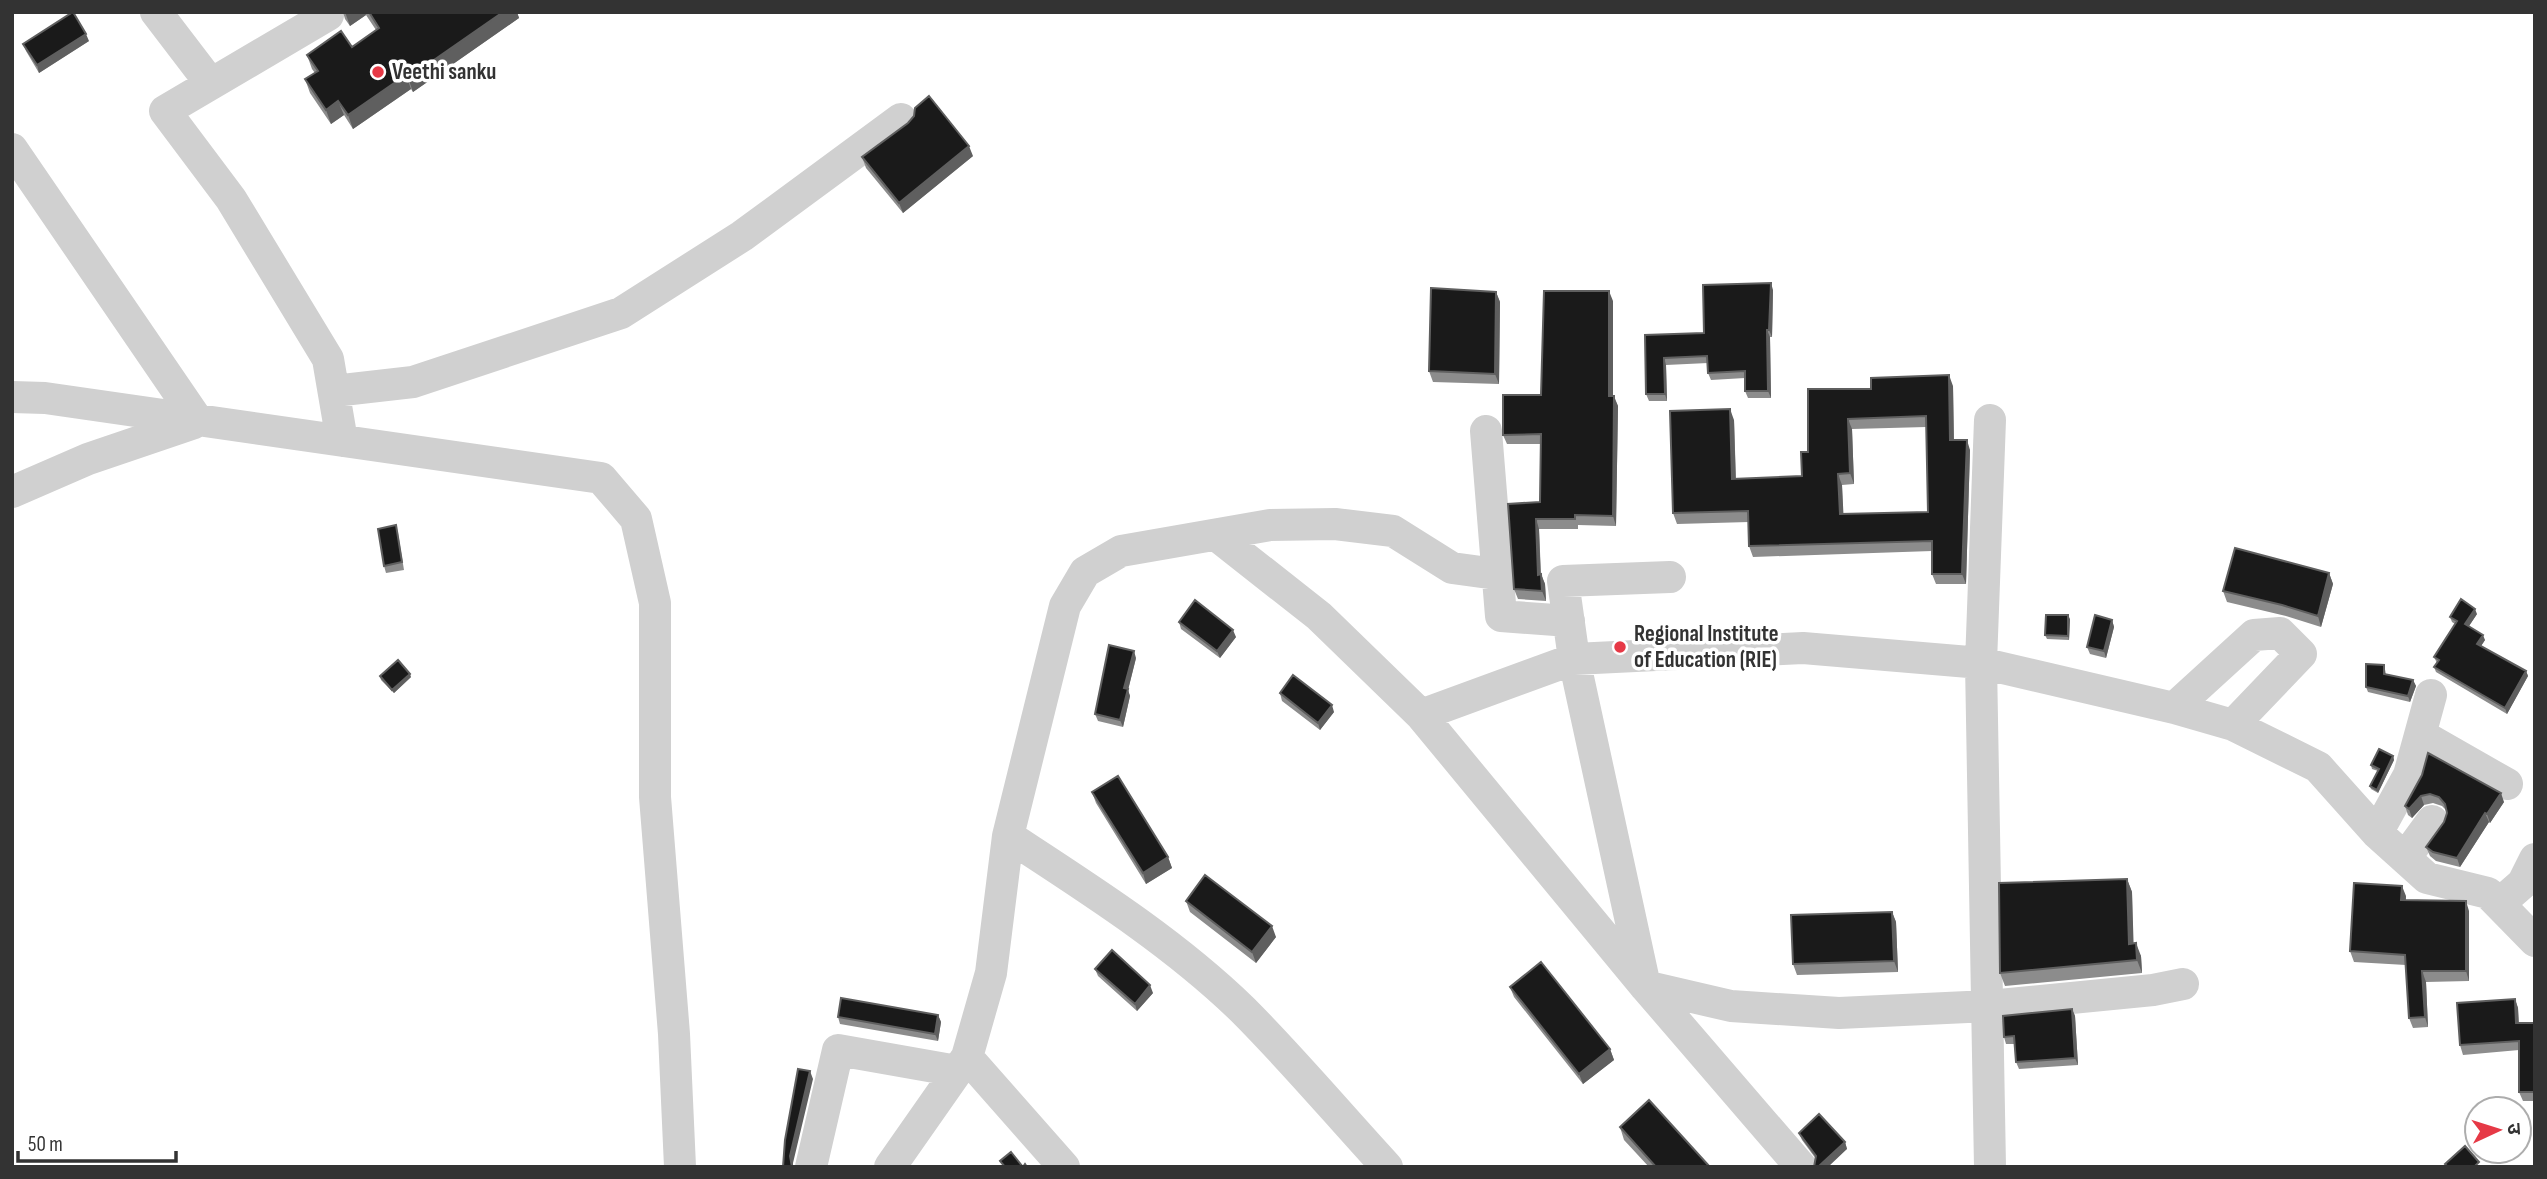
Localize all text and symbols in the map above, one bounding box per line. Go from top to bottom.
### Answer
place label: Veethi sanku [392,58,496,86]
marker: Veethi sanku [370,64,386,80]
place label: Regional Institute of Education (RIE) [1634,620,1778,674]
marker: Regional Institute of Education (RIE) [1612,639,1628,655]
north arrow [2463,1095,2533,1165]
scale bar [18,1120,175,1164]
text: उ [2502,1123,2525,1136]
text: 50 m [28,1132,63,1157]

